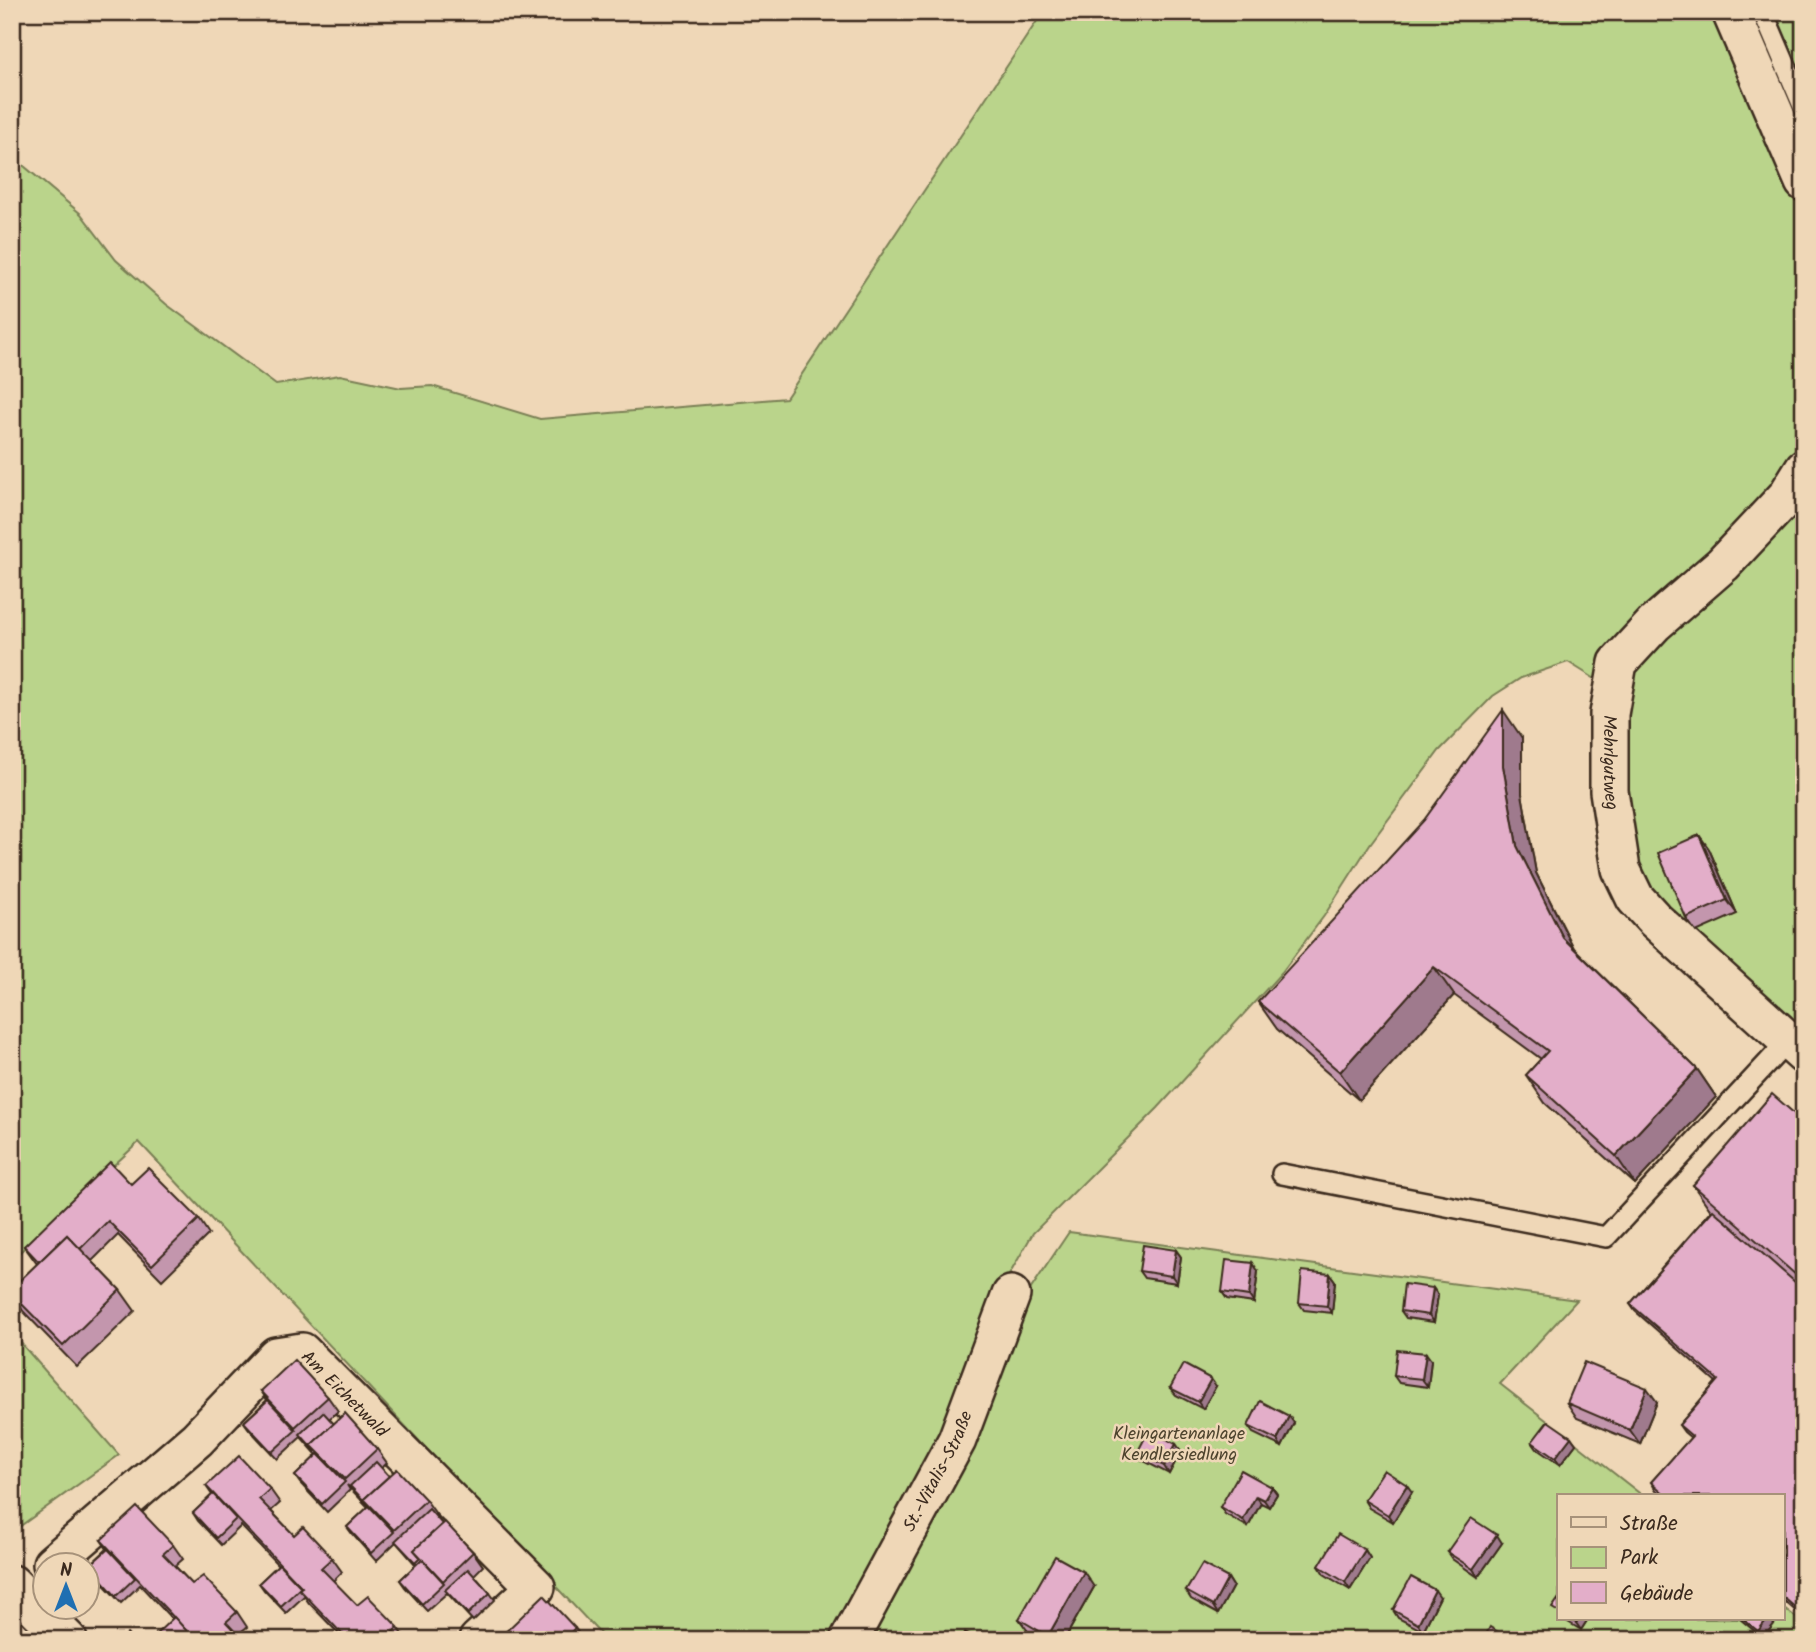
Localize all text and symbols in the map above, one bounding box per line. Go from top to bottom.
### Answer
street label: Mehrlgutweg [1595,715,1626,812]
street label: Am Eichetwald [294,1344,395,1446]
street label: St.-Vitalis-Straße [895,1407,981,1537]
park label: Kleingartenanlage Kendlersiedlung [1113,1420,1245,1470]
legend [1557,1494,1784,1620]
text: Straße [1620,1508,1678,1541]
text: Park [1620,1542,1658,1575]
north arrow [32,1550,102,1620]
text: N [60,1556,72,1586]
text: Gebäude [1620,1578,1694,1611]

